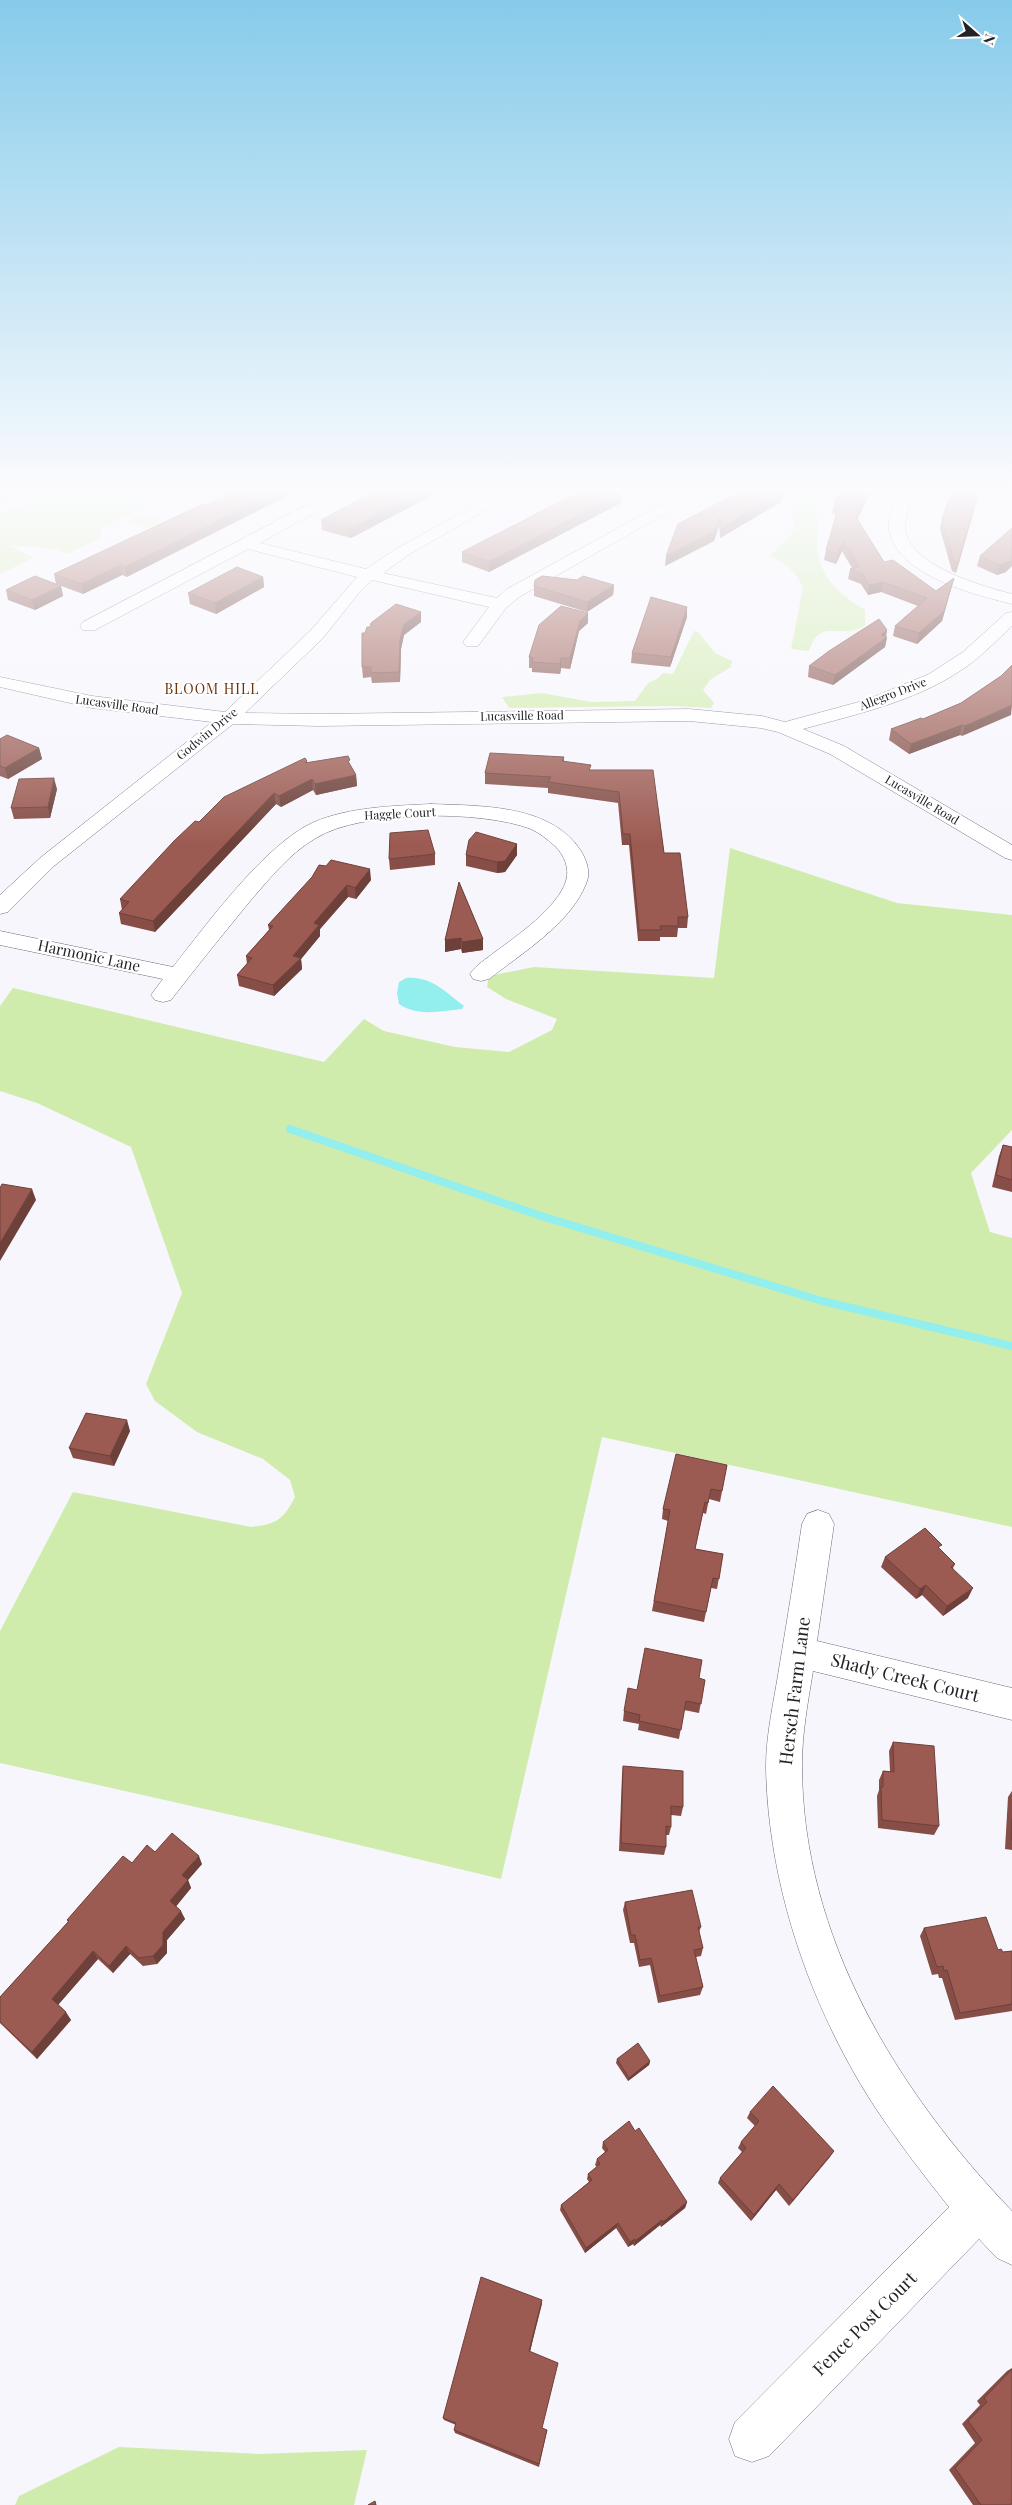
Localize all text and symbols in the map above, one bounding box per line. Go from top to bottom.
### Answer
north arrow [952,10,1002,60]
text: N [979,32,1000,48]
street label: Allegro Drive [856,673,929,714]
district label: BLOOM HILL [165,679,259,698]
street label: Lucasville Road [75,690,160,718]
street label: Godwin Drive [172,704,240,763]
street label: Lucasville Road [480,706,564,724]
street label: Lucasville Road [883,771,963,828]
street label: Haggle Court [364,803,437,823]
street label: Harmonic Lane [36,934,142,976]
street label: Hersch Farm Lane [773,1615,815,1766]
street label: Shady Creek Court [828,1647,983,1707]
street label: Fence Post Court [807,2266,922,2381]

